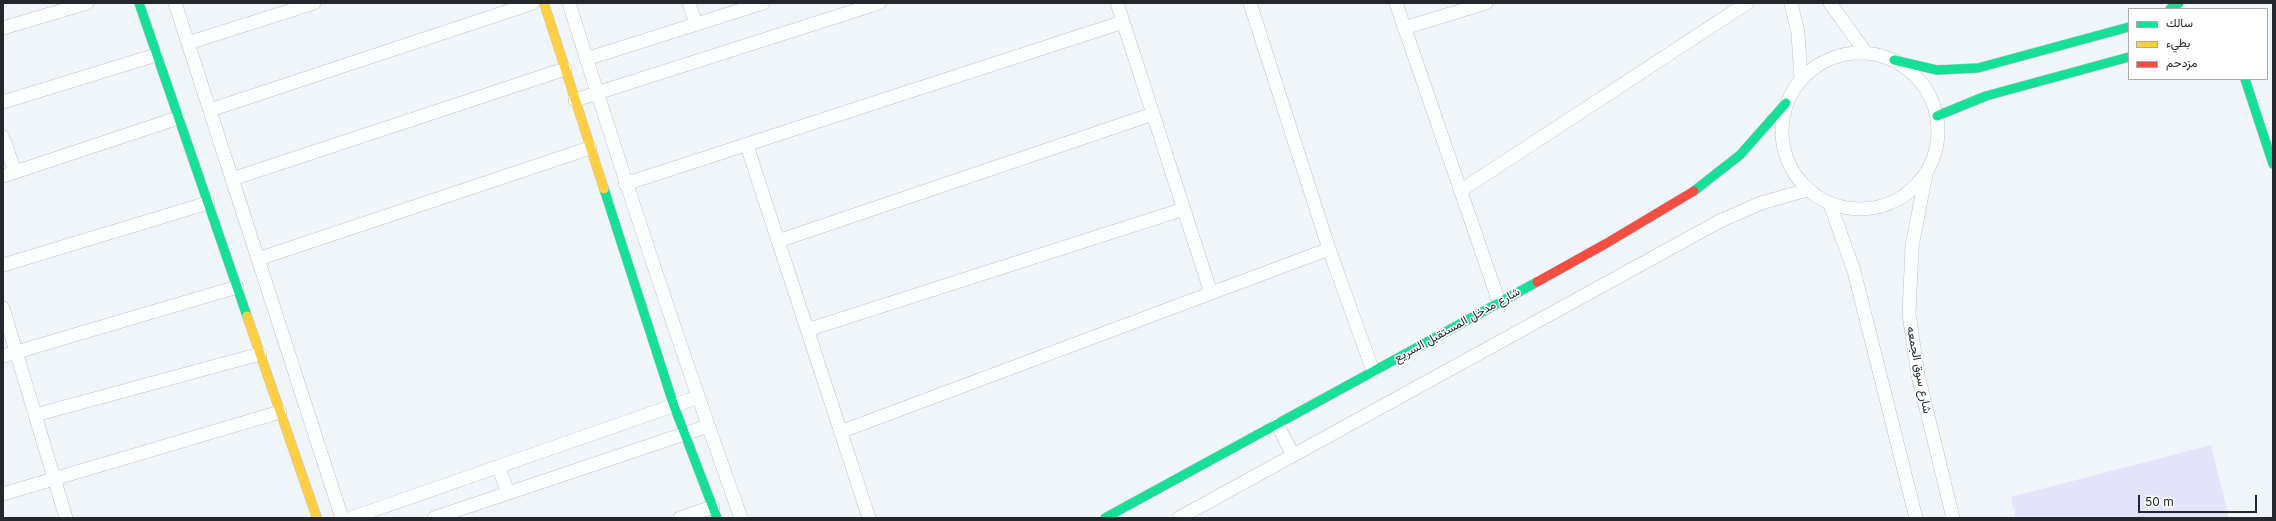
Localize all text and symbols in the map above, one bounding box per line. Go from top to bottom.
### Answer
legend [2128,8,2268,80]
text: سالك [2166,15,2193,30]
text: بطيء [2166,35,2190,50]
text: مزدحم [2166,55,2197,70]
street label: شارع مدخل المستقبل السريع [1392,284,1522,366]
street label: شارع سوق الجمعه [1904,325,1934,415]
scale bar [2140,487,2259,513]
text: 50 m [2145,494,2174,509]

